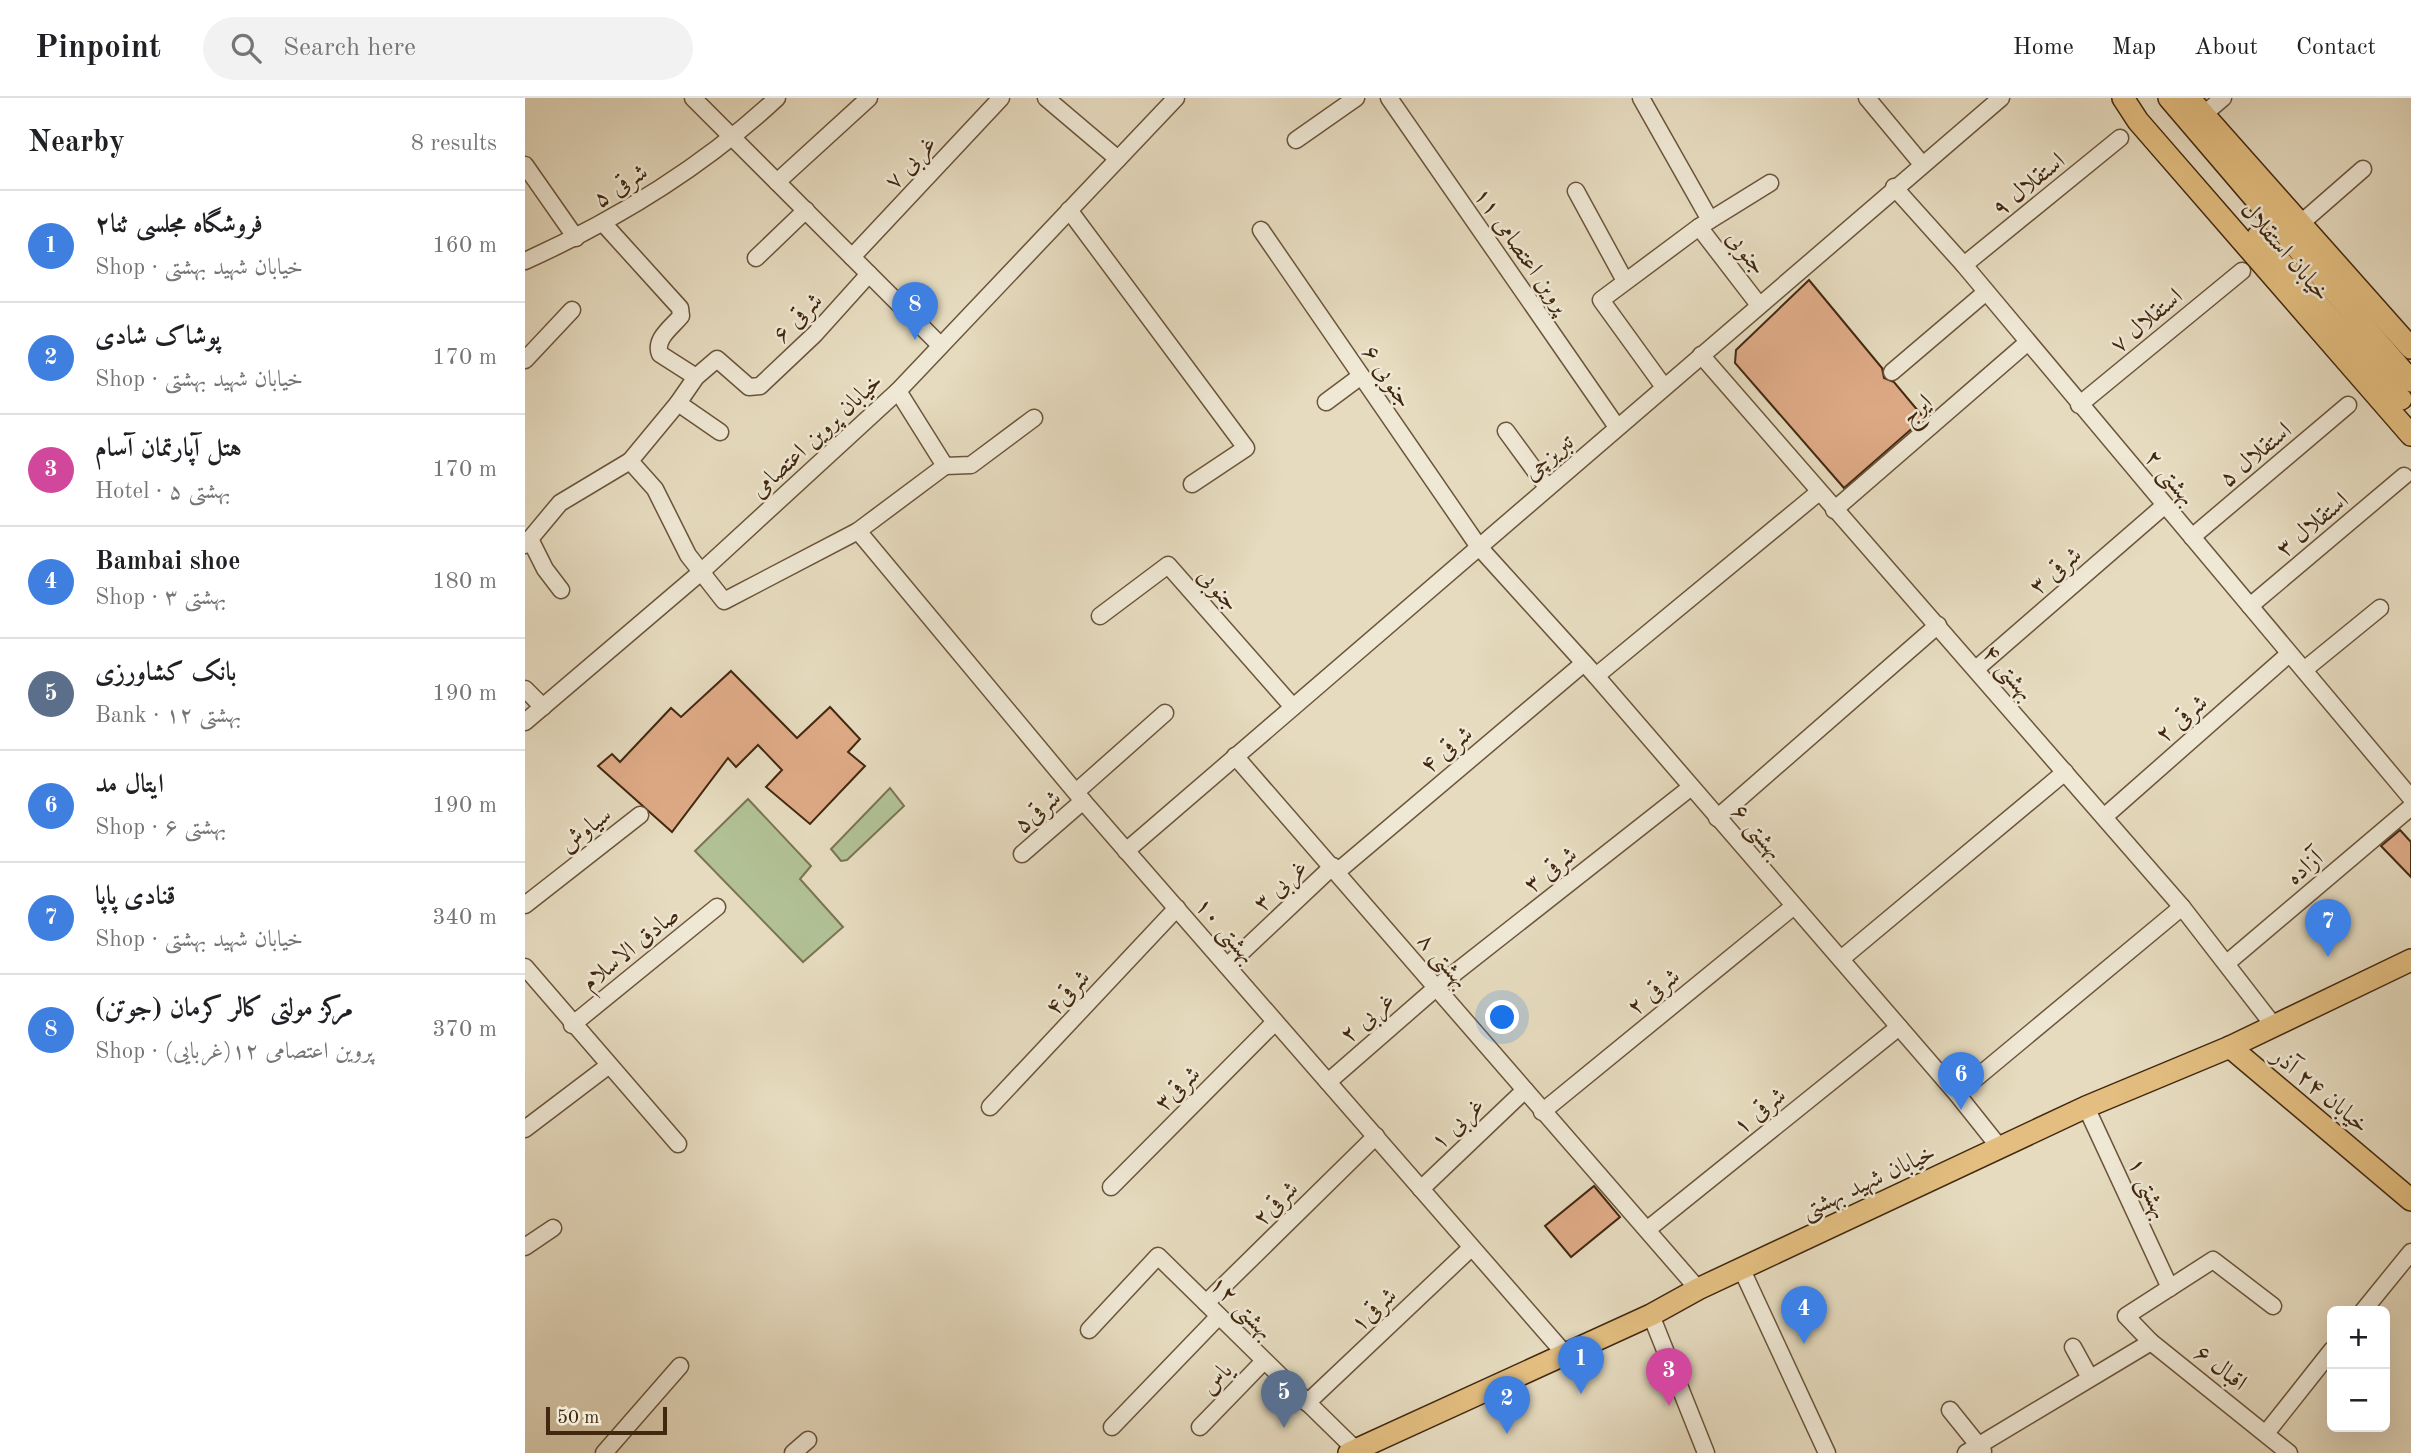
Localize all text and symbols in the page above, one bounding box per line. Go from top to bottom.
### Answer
search box [203,17,693,80]
icon: search [227,29,265,67]
text: Pinpoint [35,32,161,65]
text: Search here [283,35,416,61]
text: Home [2013,36,2074,60]
text: Map [2112,36,2156,60]
text: About [2194,36,2258,60]
text: Contact [2296,36,2376,60]
text: Nearby [28,128,125,158]
text: 8 results [411,132,497,155]
street label: غربی ۷ [881,132,944,197]
street label: استقلال ۹ [1988,149,2070,222]
street label: شرقی ۵ [589,160,654,215]
street label: پروین اعتصامی ۱۱ [1467,184,1574,322]
street label: خیابان استقلال [2235,198,2334,306]
text: فروشگاه مجلسی ثنا۲ [95,212,263,238]
street label: جنوبی [1718,226,1770,282]
text: 1 [44,234,58,257]
text: 160 m [432,234,497,257]
text: Shop · خیابان شهید بهشتی [95,256,303,279]
pin: 8 [892,282,938,340]
street label: استقلال ۷ [2107,285,2188,358]
street label: شرقی ۶ [768,288,829,349]
text: پوشاک شادی [95,324,220,350]
street label: جنوبی ۶ [1354,341,1416,415]
text: 2 [44,346,58,369]
text: 170 m [432,346,497,369]
text: Shop · خیابان شهید بهشتی [95,368,303,391]
street label: خیابان پروین اعتصامی [747,370,889,505]
street label: ایرج [1897,391,1942,436]
street label: استقلال ۵ [2216,419,2297,492]
street label: تبریزچی [1520,430,1580,487]
text: هتل آپارتمان آسام [95,436,242,462]
street label: بهشتی ۲ [2137,446,2199,513]
text: 3 [44,458,58,481]
text: 170 m [432,458,497,481]
text: Hotel · بهشتی ۵ [95,480,231,503]
street label: استقلال ۳ [2273,489,2354,562]
street label: ۳ شرقی [2025,542,2088,602]
text: Bambai shoe [95,549,241,575]
street label: جنوبی [1190,564,1243,619]
text: 4 [44,570,58,593]
text: 180 m [432,570,497,593]
text: Shop · بهشتی ۳ [95,586,226,609]
street label: بهشتی ۴ [1975,641,2038,708]
text: بانک کشاورزی [95,660,236,686]
text: 5 [44,682,58,705]
text: 190 m [432,682,497,705]
street label: شرقی ۲ [2151,690,2214,750]
text: Bank · بهشتی ۱۲ [95,704,241,727]
street label: شرقی ۴ [1416,721,1479,780]
text: ایتال مد [95,772,164,798]
street label: شرقی۵ [1010,785,1067,840]
text: 6 [44,794,58,817]
text: 190 m [432,794,497,817]
street label: بهشتی ۶ [1724,800,1787,867]
street label: سیاوش [556,803,617,858]
text: Shop · بهشتی ۶ [95,816,226,839]
street label: شرقی ۳ [1520,842,1583,900]
street label: آزاده [2280,842,2330,890]
street label: غربی ۳ [1250,856,1315,919]
text: قنادی پاپا [95,884,176,910]
street label: بهشتی ۱۰ [1187,894,1259,971]
pin: 7 [2305,899,2351,957]
street label: صادق الاسلام [578,903,689,1001]
text: 7 [44,906,58,929]
text: 340 m [432,906,497,929]
text: Shop · خیابان شهید بهشتی [95,928,303,951]
street label: بهشتی ۸ [1410,929,1473,996]
street label: شرقی ۲ [1623,964,1686,1022]
street label: شرقی۴ [1041,965,1097,1022]
street label: غربی ۲ [1337,989,1402,1051]
text: مرکز مولتی کالر کرمان (جوتن) [95,996,353,1022]
your location [1485,1000,1519,1034]
text: 8 [44,1018,58,1041]
text: 370 m [432,1018,497,1041]
text: Shop · پروین اعتصامی ۱۲(غربایی) [95,1040,373,1063]
street label: خیابان ۲۴ آذر [2265,1040,2375,1139]
pin: 6 [1938,1052,1984,1110]
street label: شرقی۳ [1151,1062,1207,1118]
street label: شرقی ۱ [1729,1083,1792,1141]
street label: غربی ۱ [1427,1094,1492,1157]
street label: خیابان شهید بهشتی [1798,1141,1941,1227]
street label: بهشتی ۱ [2120,1154,2172,1224]
street label: شرقی۲ [1249,1177,1305,1233]
street label: بهشتی ۱۲ [1202,1272,1277,1347]
street label: شرقی۱ [1346,1283,1403,1339]
pin: 4 [1781,1286,1827,1344]
map controls [2327,1306,2390,1432]
button: + [2327,1306,2390,1369]
pin: 1 [1558,1336,1604,1394]
street label: اقبال ۶ [2189,1341,2250,1396]
pin: 3 [1646,1348,1692,1406]
street label: یاس [1197,1358,1240,1401]
button: − [2327,1369,2390,1432]
pin: 5 [1261,1370,1307,1428]
pin: 2 [1484,1376,1530,1434]
scale bar [546,1404,667,1436]
text: 50 m [557,1409,599,1428]

